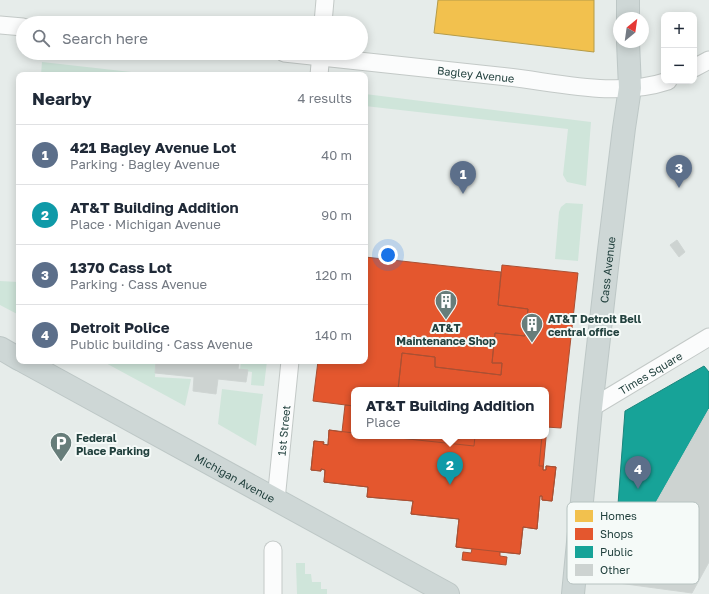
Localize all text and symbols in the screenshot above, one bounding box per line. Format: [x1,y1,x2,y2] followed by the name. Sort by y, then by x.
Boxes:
[613,12,649,48] north arrow
[661,12,697,84] map controls
[661,12,697,48] button: +
[16,16,368,60] search box
[30,27,52,49] icon: search
[62,29,148,47] text: Search here
[661,48,697,84] button: −
[436,63,515,84] street label: Bagley Avenue
[32,88,92,109] text: Nearby
[298,90,352,106] text: 4 results
[70,138,236,156] text: 421 Bagley Avenue Lot
[42,147,48,163] text: 1
[321,147,352,163] text: 40 m
[666,155,692,188] pin: 3
[70,156,220,172] text: Parking · Bagley Avenue
[450,161,476,194] pin: 1
[70,198,239,216] text: AT&T Building Addition
[41,207,49,223] text: 2
[321,207,352,223] text: 90 m
[70,216,221,232] text: Place · Michigan Avenue
[596,236,617,304] street label: Cass Avenue
[378,245,398,265] your location
[70,258,172,276] text: 1370 Cass Lot
[41,267,49,283] text: 3
[315,267,352,283] text: 120 m
[70,276,207,292] text: Parking · Cass Avenue
[433,288,459,321] building icon: AT&T Maintenance Shop
[519,311,545,344] building icon: AT&T Detroit Bell central office
[548,312,641,338] place label: AT&T Detroit Bell central office
[70,318,170,336] text: Detroit Police
[396,321,496,347] place label: AT&T Maintenance Shop
[41,327,49,343] text: 4
[315,327,352,343] text: 140 m
[70,336,253,352] text: Public building · Cass Avenue
[616,348,684,396] street label: Times Square
[351,387,549,439] popup
[366,396,534,414] text: AT&T Building Addition
[274,404,292,456] street label: 1st Street
[366,414,400,430] text: Place
[48,430,74,463] parking icon: Federal Place Parking
[76,431,150,457] place label: Federal Place Parking
[193,450,278,505] street label: Michigan Avenue
[437,452,463,485] pin: 2
[625,456,651,489] pin: 4
[567,502,699,584] legend
[600,509,637,522] text: Homes
[600,527,633,540] text: Shops
[600,545,633,558] text: Public
[600,563,631,576] text: Other

